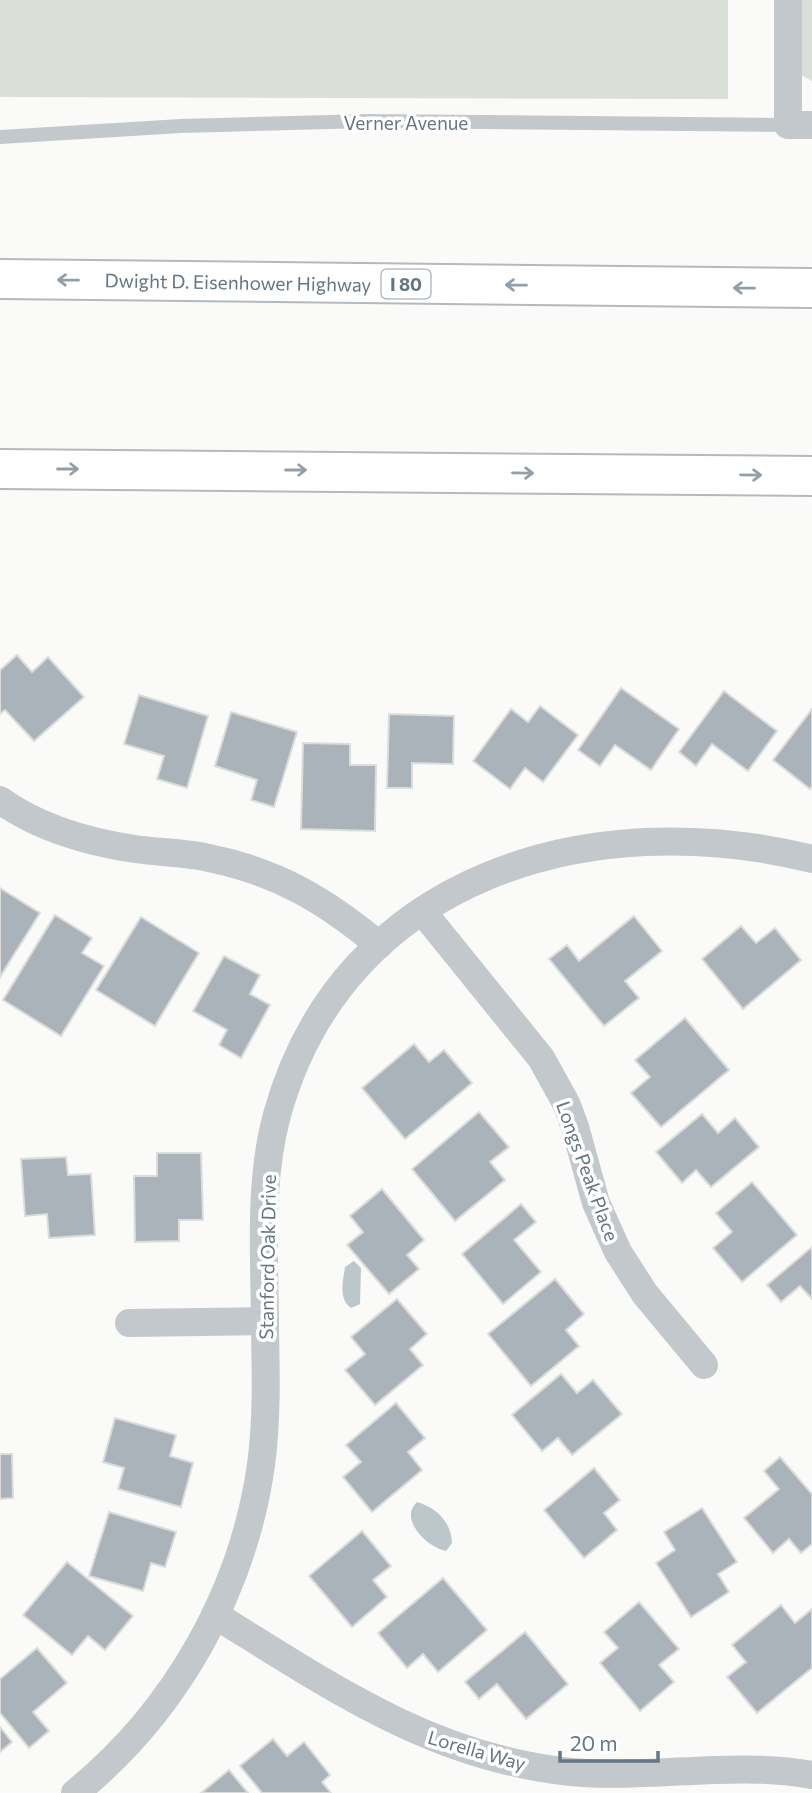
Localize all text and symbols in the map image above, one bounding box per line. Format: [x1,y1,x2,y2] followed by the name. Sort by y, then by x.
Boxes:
[344,111,468,134] street label: Verner Avenue
[104,268,372,296] street label: Dwight D. Eisenhower Highway
[382,270,430,298] road number: I 80
[57,273,80,287] one-way arrow
[505,278,528,292] one-way arrow
[733,281,756,294] one-way arrow
[56,463,79,476] one-way arrow
[284,464,307,477] one-way arrow
[511,466,534,479] one-way arrow
[739,469,762,482] one-way arrow
[552,1098,624,1244] street label: Longs Peak Place
[254,1174,280,1340] street label: Stanford Oak Drive
[560,1720,658,1764] scale bar
[425,1725,529,1775] street label: Lorella Way
[570,1730,618,1755] text: 20 m

